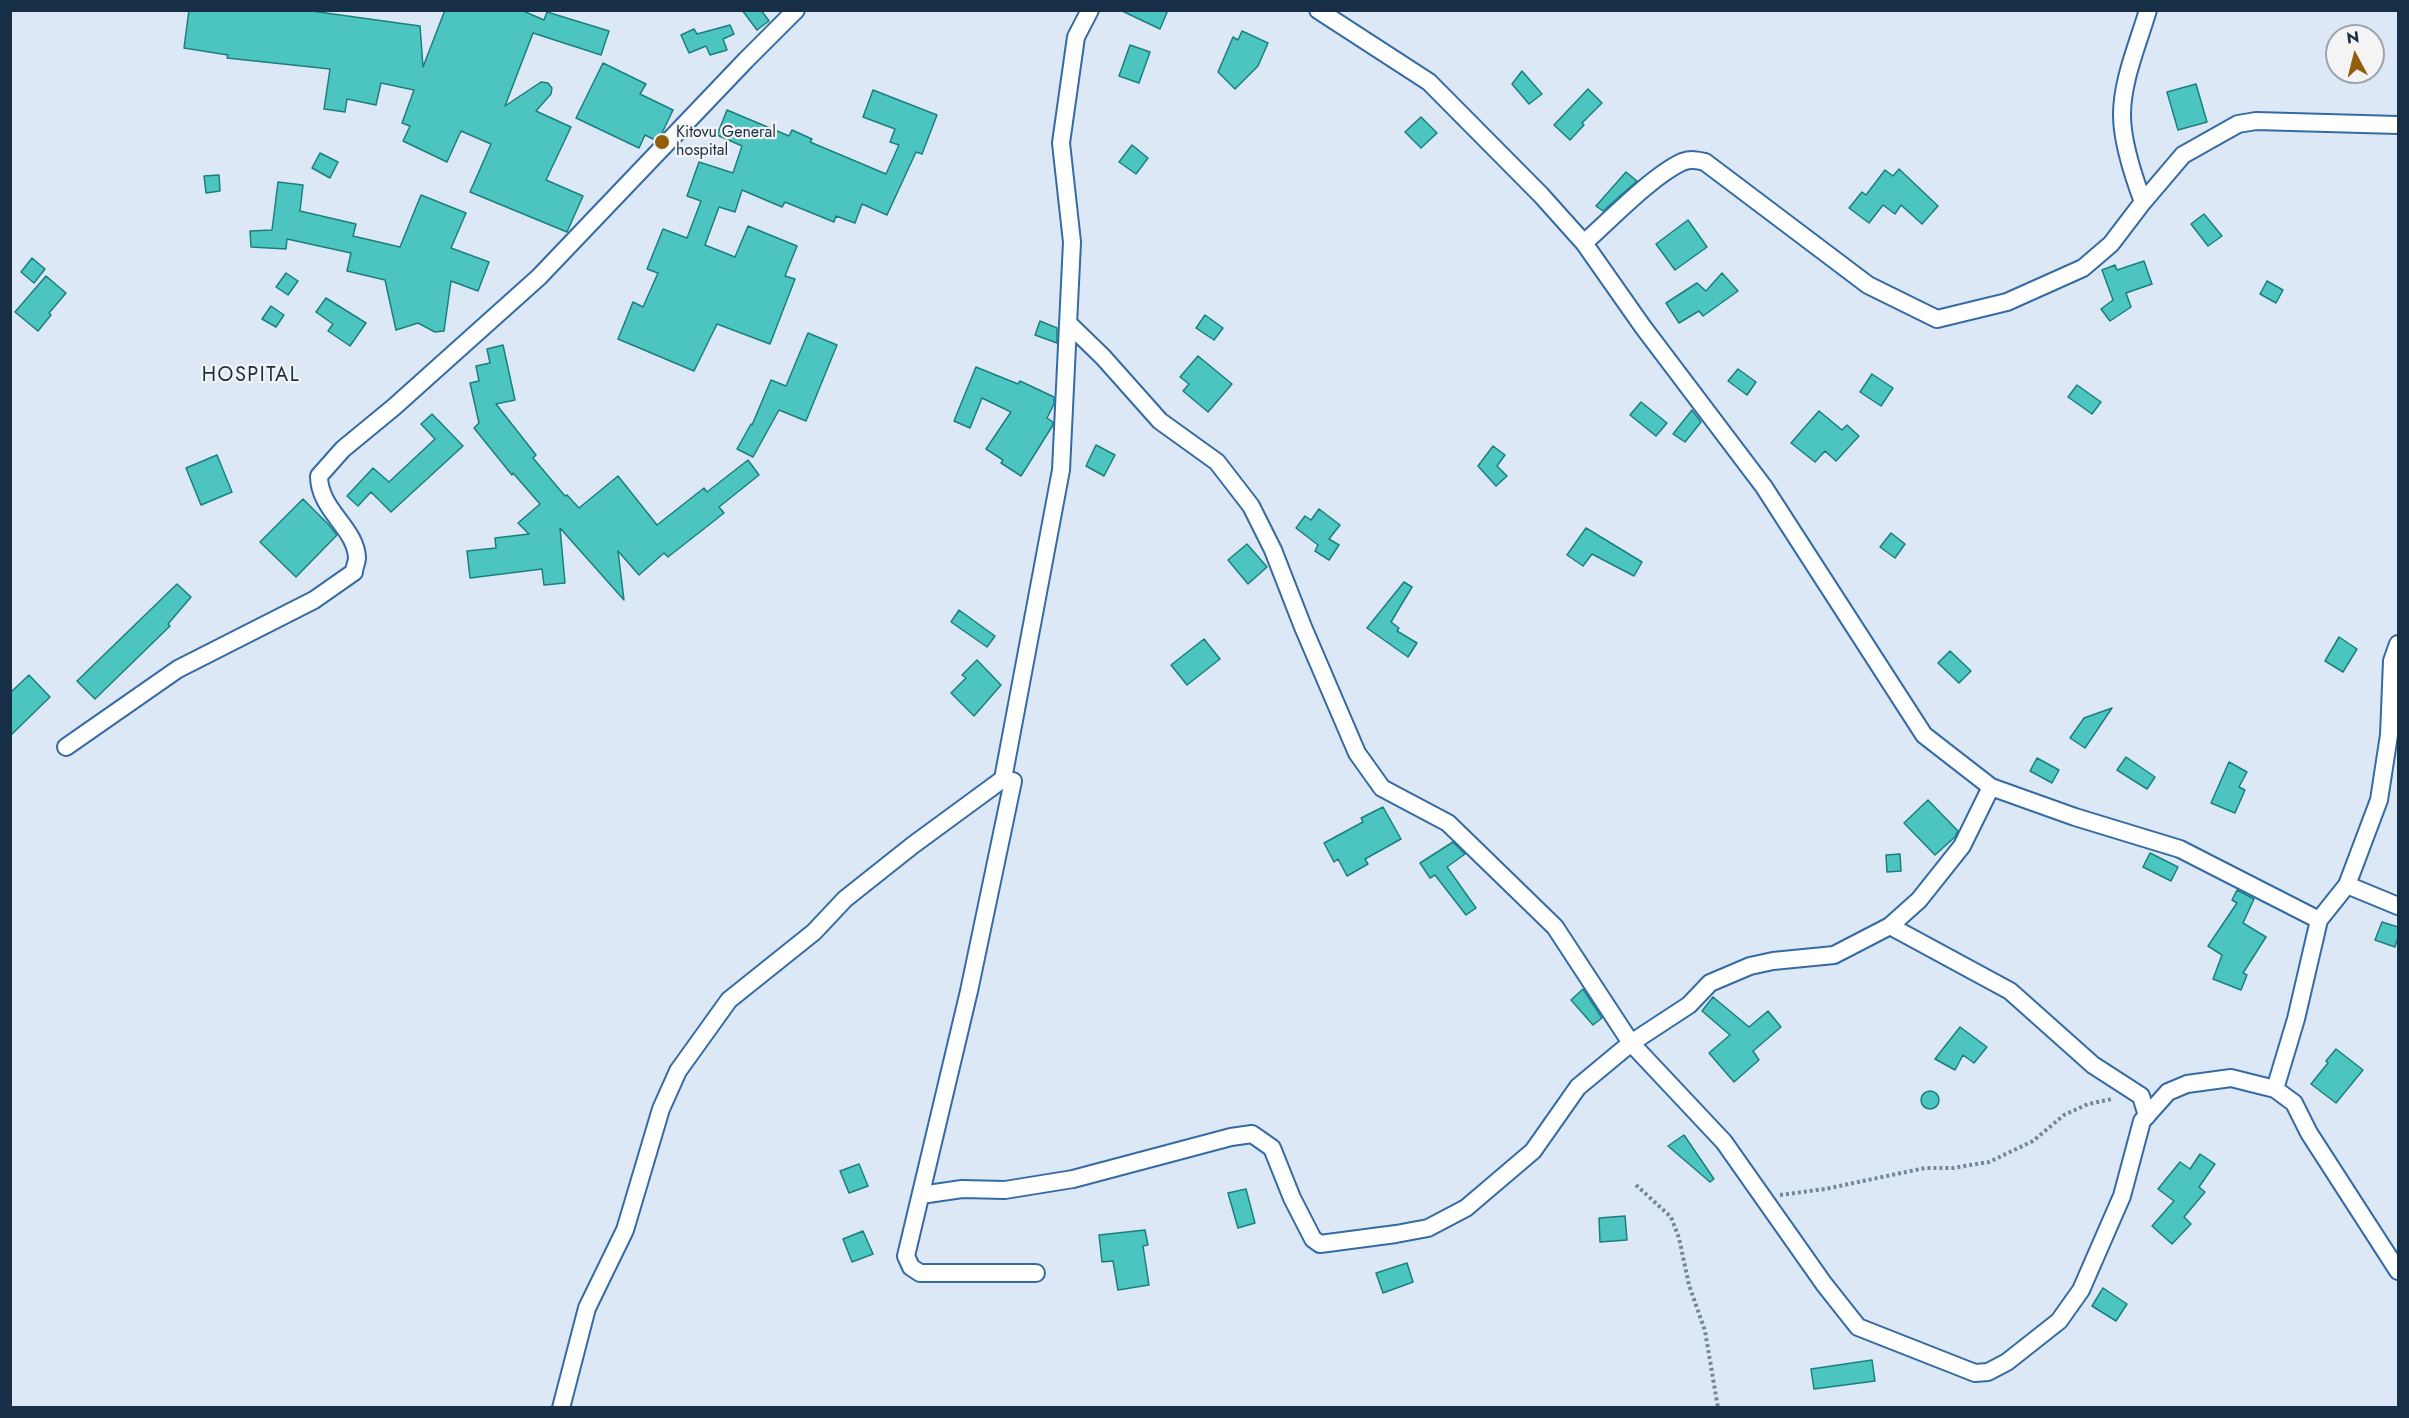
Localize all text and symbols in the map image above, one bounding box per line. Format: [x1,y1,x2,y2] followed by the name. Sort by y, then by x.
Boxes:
[2325,24,2385,84] north arrow
[2345,25,2361,50] text: N
[676,123,776,161] place label: Kitovu General hospital
[653,133,671,151] marker: Kitovu General hospital
[202,364,300,388] district label: HOSPITAL

